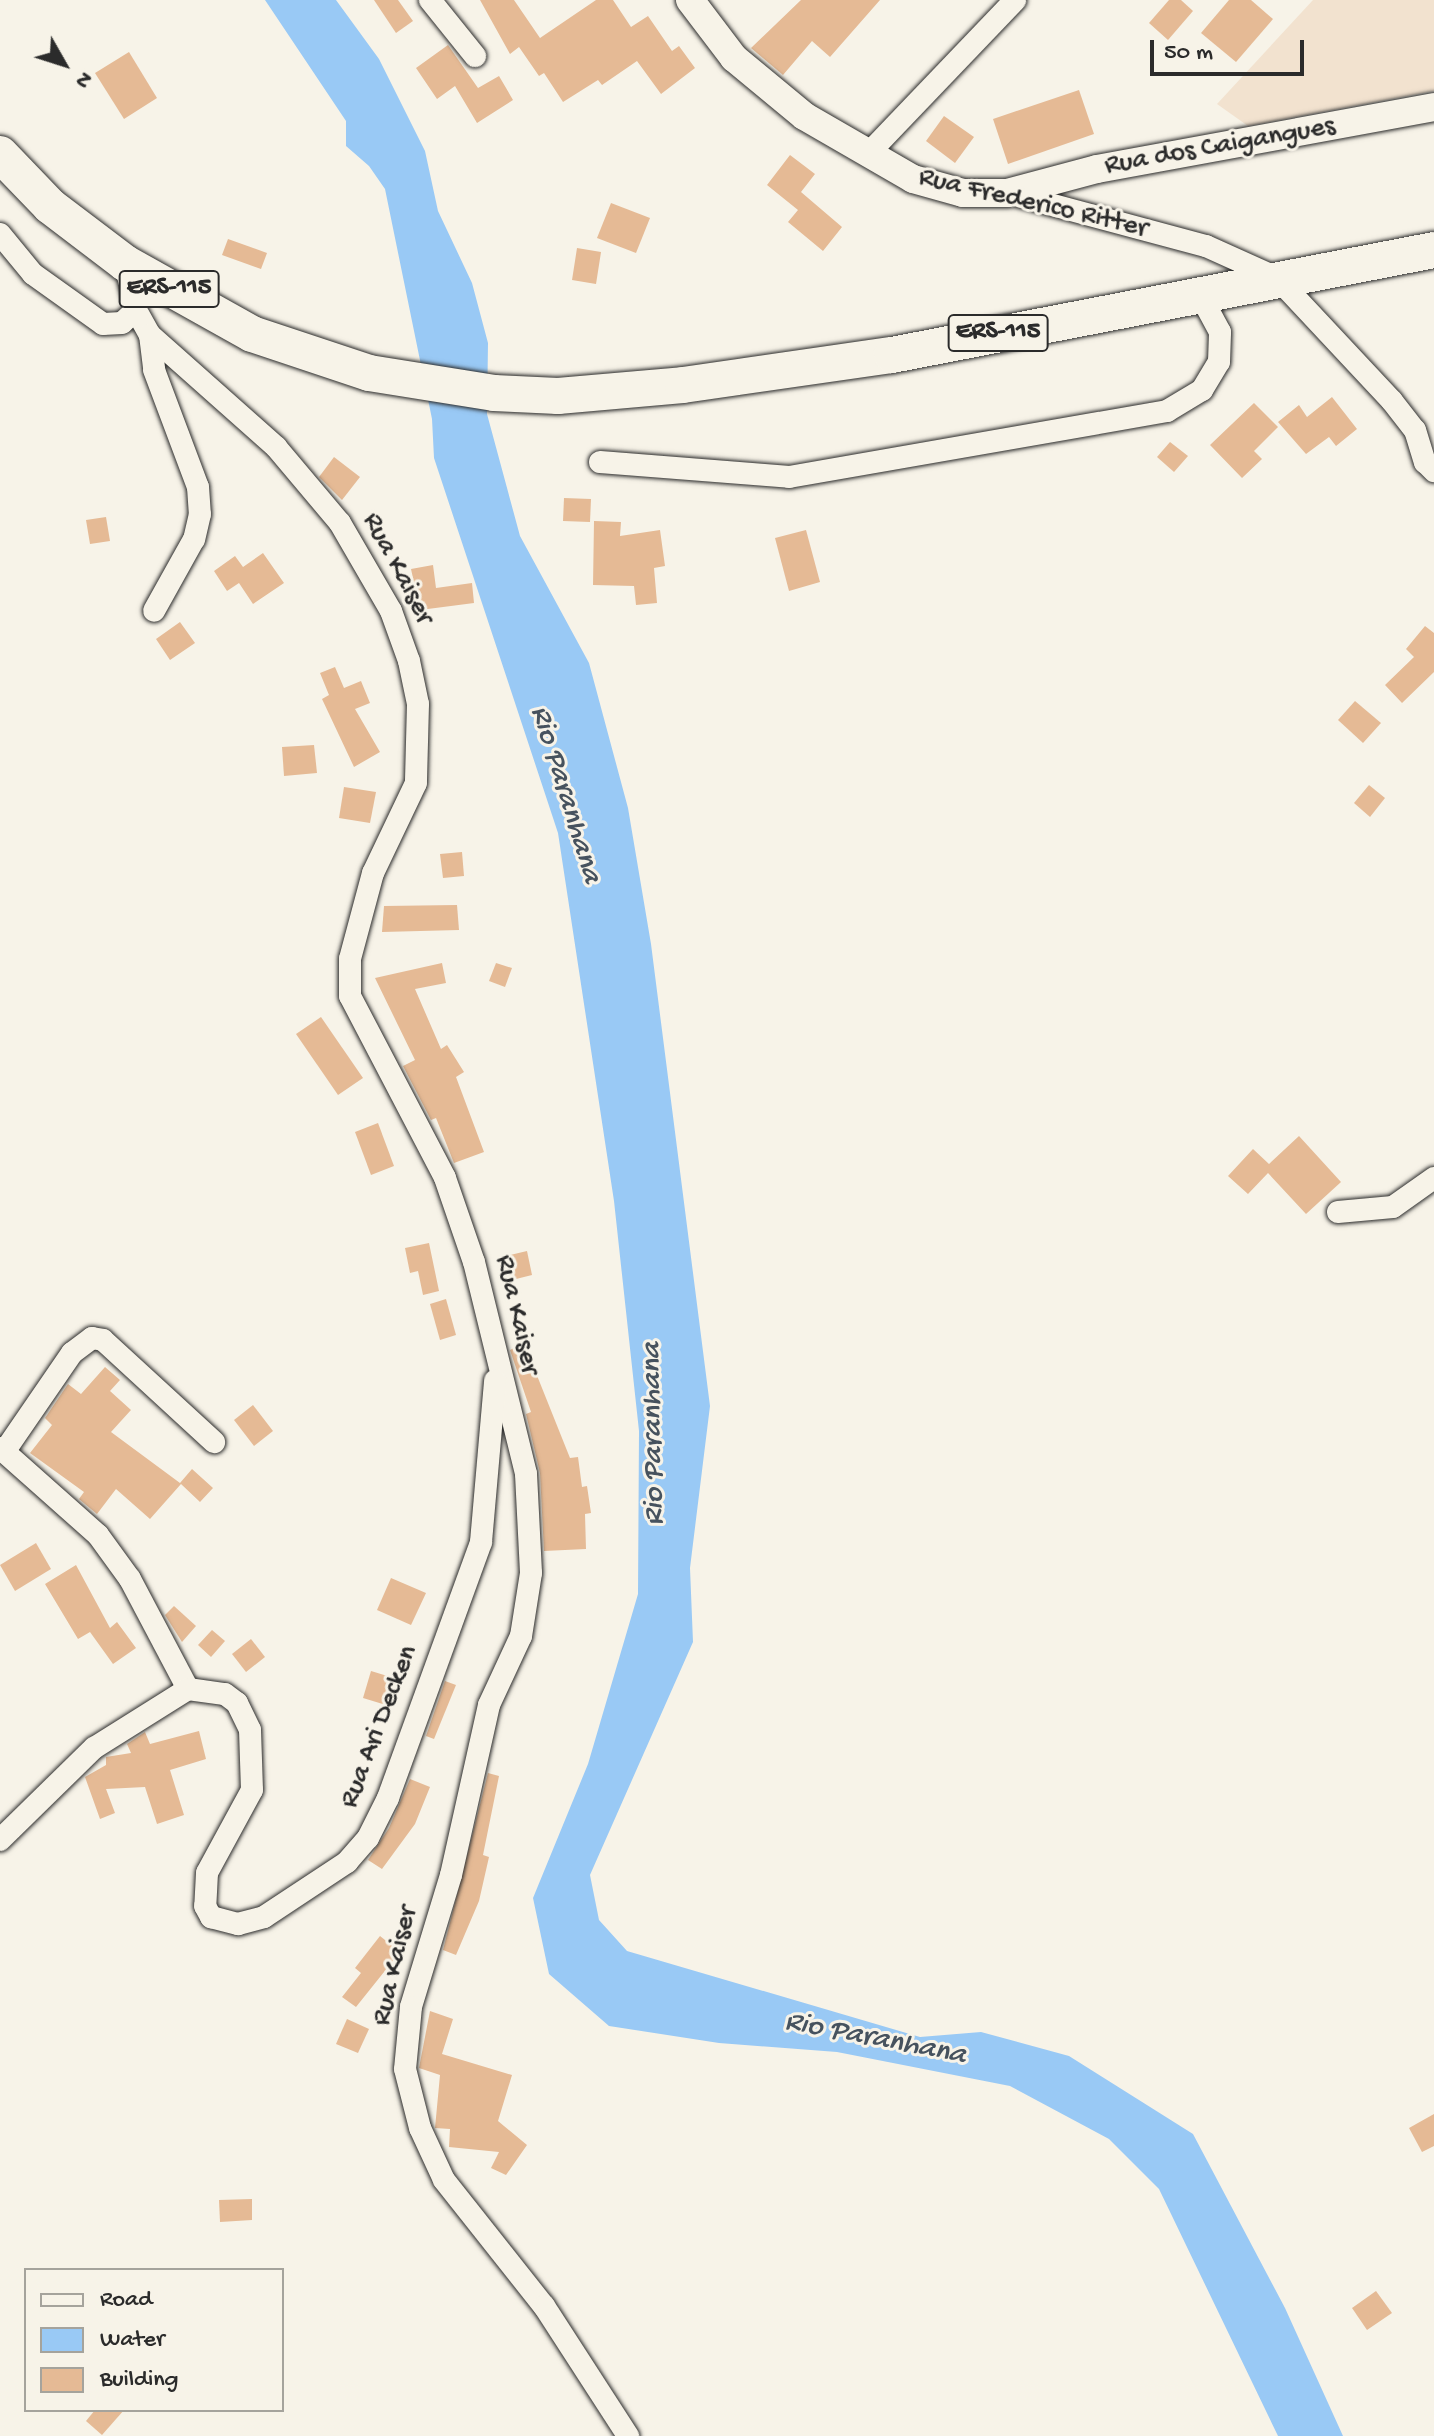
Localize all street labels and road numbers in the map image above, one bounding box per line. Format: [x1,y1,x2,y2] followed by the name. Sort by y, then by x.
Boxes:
[1102,110,1338,184] street label: Rua dos Caigangues
[915,161,1151,247] street label: Rua Frederico Ritter
[117,267,221,311] road number: ERS-115
[946,311,1050,355] road number: ERS-115
[354,507,440,631] street label: Rua Kaiser
[486,1252,546,1378] street label: Rua Kaiser
[334,1641,426,1813] street label: Rua Ari Decken
[366,1903,426,2029] street label: Rua Kaiser

